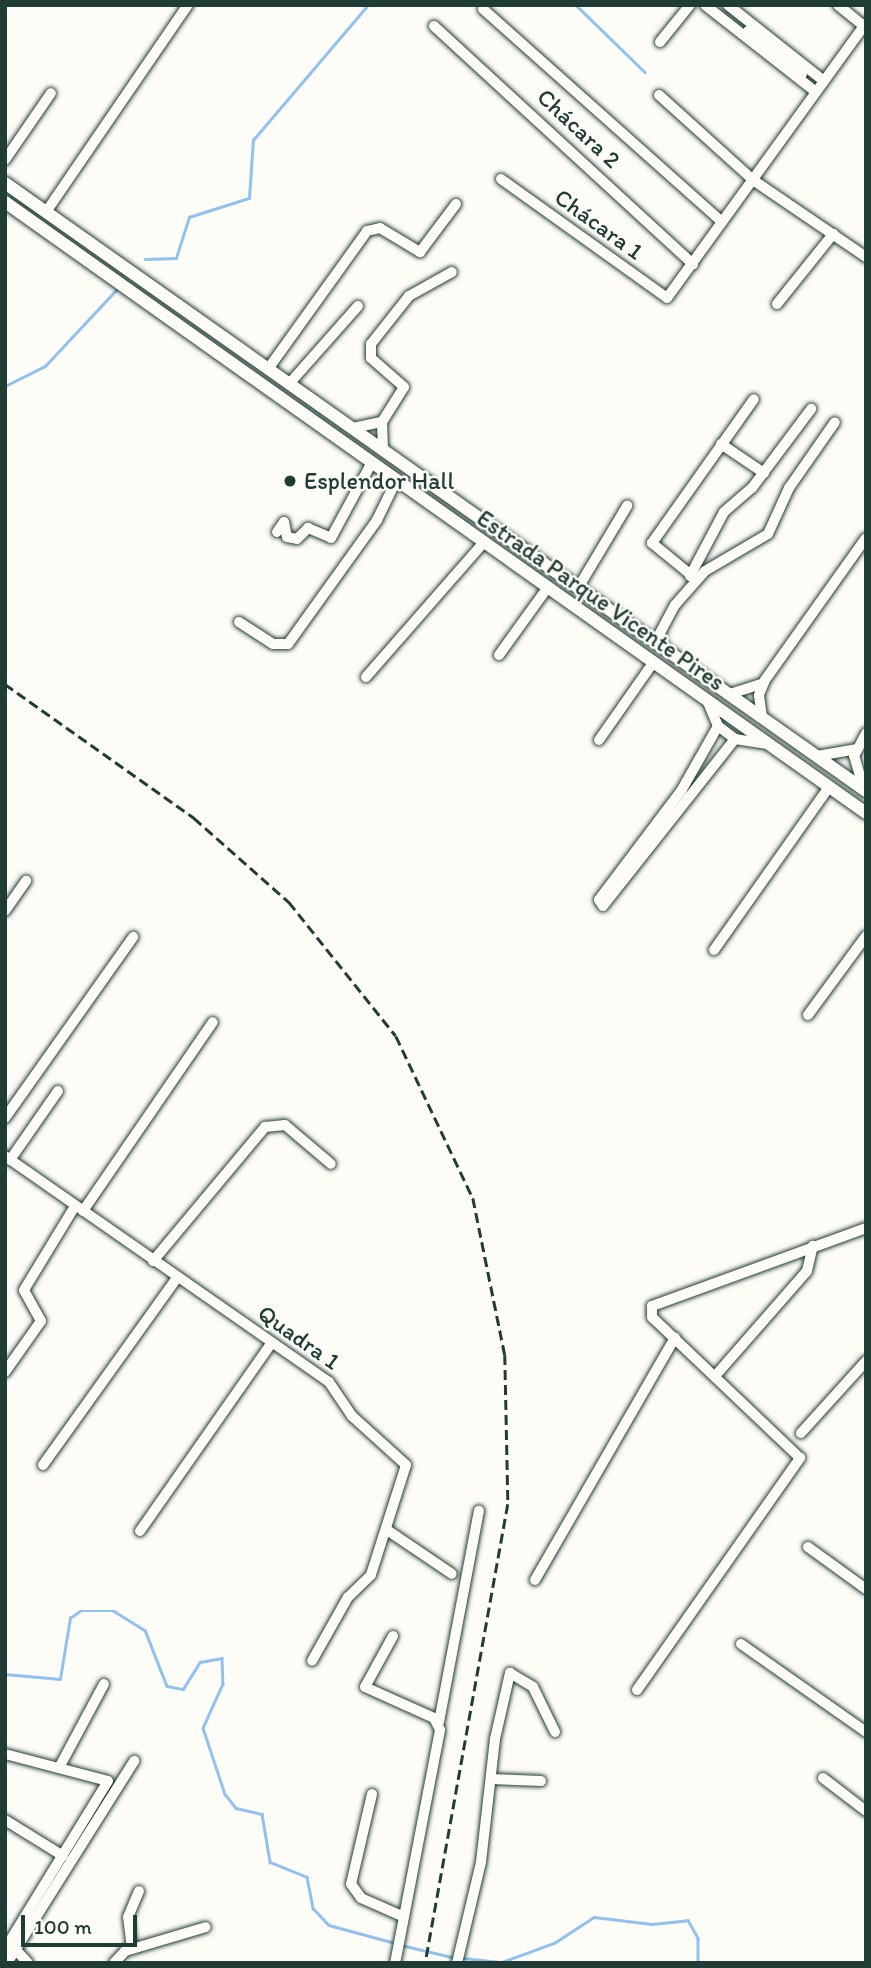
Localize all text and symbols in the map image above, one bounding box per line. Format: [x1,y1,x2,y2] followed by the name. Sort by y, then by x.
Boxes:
[531,82,627,174] street label: Chácara 2
[549,182,649,266] street label: Chácara 1
[304,467,454,495] place label: Esplendor Hall
[282,473,298,489] marker: Esplendor Hall
[472,503,730,697] street label: Estrada Parque Vicente Pires
[252,1298,346,1376] street label: Quadra 1
[24,1902,140,1946] scale bar
[34,1914,92,1939] text: 100 m

